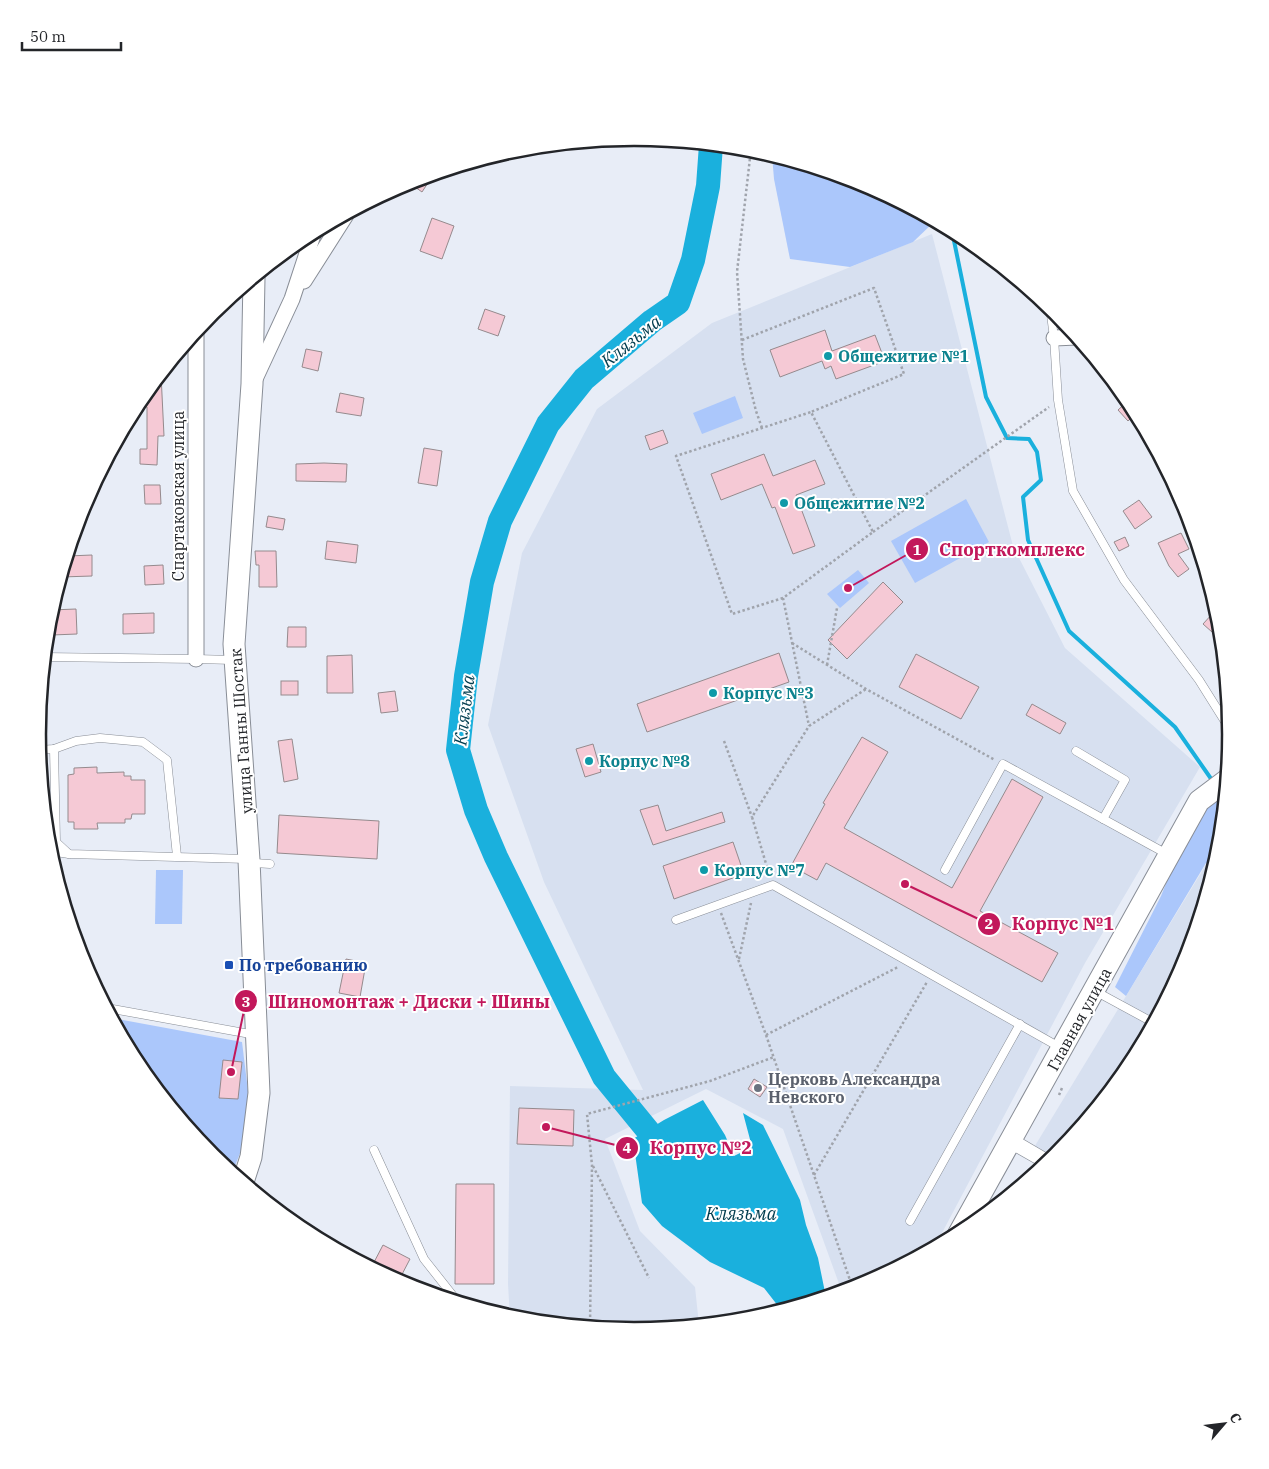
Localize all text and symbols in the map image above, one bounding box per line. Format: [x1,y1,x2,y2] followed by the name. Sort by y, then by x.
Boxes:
[22,20,121,52] scale bar
[30,27,66,46] text: 50 m
[595,310,666,373] water label: Клязьма
[838,346,969,366] place label: Общежитие №1
[822,350,834,362] marker: Общежитие №1
[168,411,188,581] street label: Спартаковская улица
[794,493,925,513] place label: Общежитие №2
[778,497,790,509] marker: Общежитие №2
[904,533,1095,566] callout: Спорткомплекс
[939,538,1085,561] text: Спорткомплекс
[912,540,922,559] text: 1
[225,647,257,814] street label: улица Ганны Шостак
[448,673,480,748] water label: Клязьма
[723,683,814,703] place label: Корпус №3
[707,687,719,699] marker: Корпус №3
[599,751,690,771] place label: Корпус №8
[583,755,595,767] marker: Корпус №8
[714,860,805,880] place label: Корпус №7
[698,864,710,876] marker: Корпус №7
[977,907,1124,940] callout: Корпус №1
[1012,912,1114,935] text: Корпус №1
[984,914,994,933] text: 2
[239,955,367,975] place label: По требованию
[223,959,235,971] marker: По требованию
[1042,964,1116,1074] street label: Главная улица
[233,985,560,1018] callout: Шиномонтаж + Диски + Шины
[268,990,550,1013] text: Шиномонтаж + Диски + Шины
[241,992,251,1011] text: 3
[768,1069,940,1107] place label: Церковь Александра Невского
[752,1082,764,1094] marker: Церковь Александра Невского
[615,1131,762,1164] callout: Корпус №2
[650,1136,752,1159] text: Корпус №2
[622,1138,632,1157] text: 4
[705,1202,777,1225] water label: Клязьма
[1199,1399,1249,1449] north arrow
[1225,1410,1246,1426] text: С

